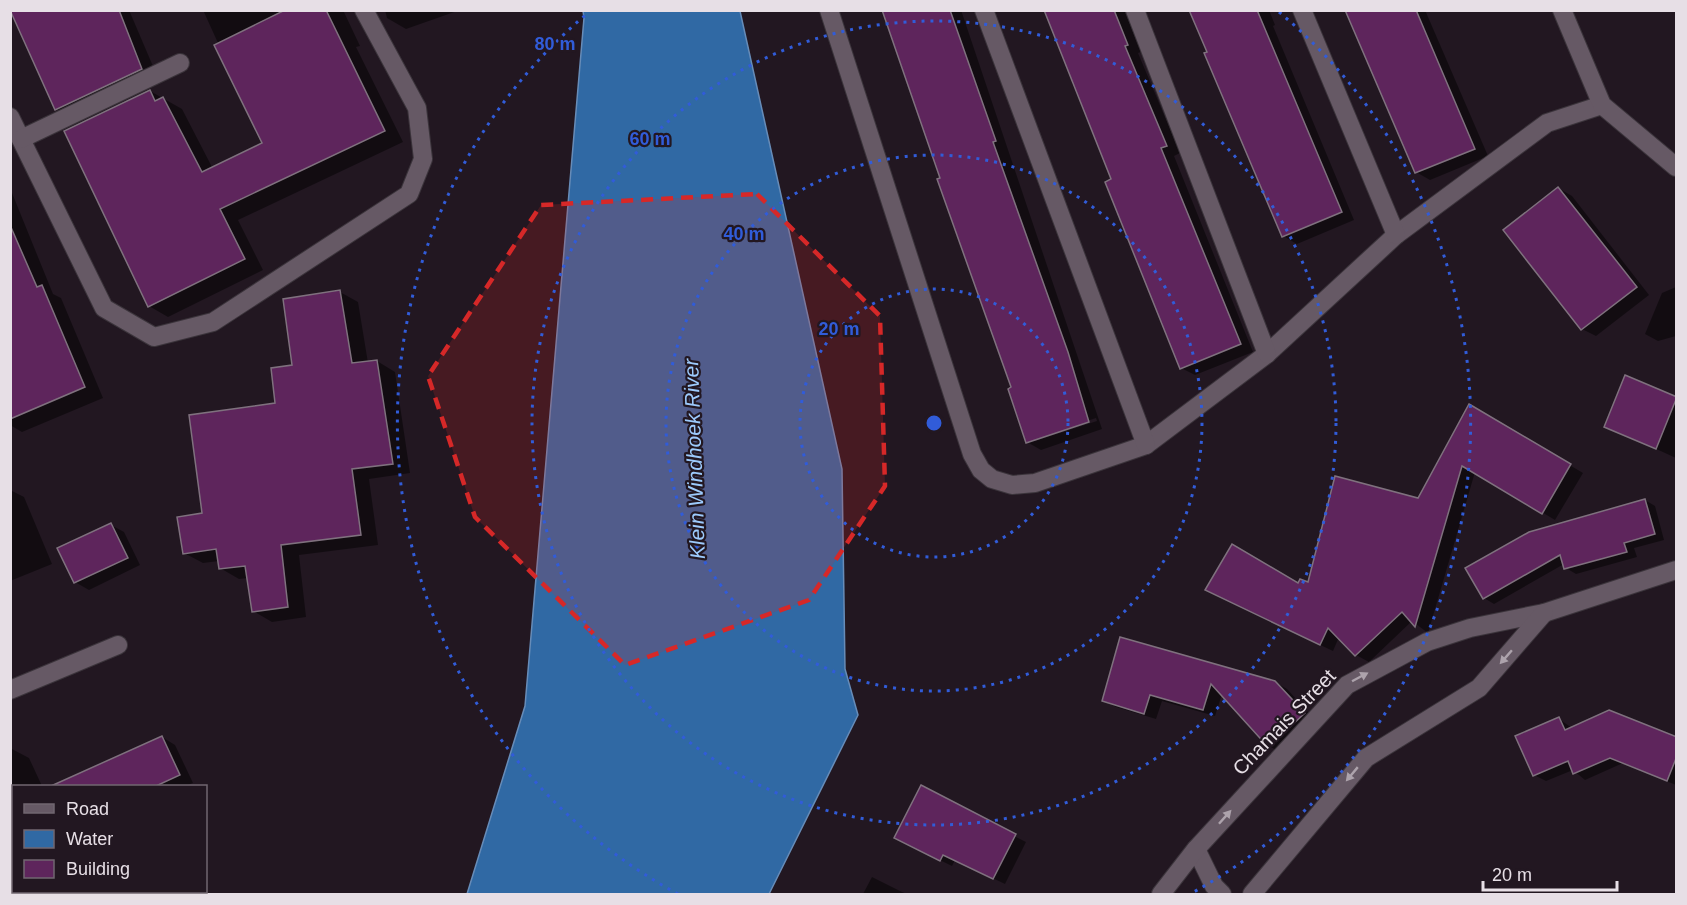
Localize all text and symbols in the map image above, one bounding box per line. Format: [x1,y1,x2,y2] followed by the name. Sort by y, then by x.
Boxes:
[534,34,576,54] text: 80 m
[629,129,671,149] text: 60 m
[723,224,765,244] text: 40 m
[818,319,860,339] text: 20 m
[679,357,709,560] water label: Klein Windhoek River
[924,413,944,433] centre of rings
[1500,649,1513,664] one-way arrow
[1228,664,1340,779] street label: Chamais Street
[1351,673,1369,683] one-way arrow
[1346,766,1359,782] one-way arrow
[12,785,207,893] legend
[66,799,109,819] text: Road
[1218,810,1231,825] one-way arrow
[66,829,113,849] text: Water
[1483,854,1616,892] scale bar
[66,859,130,879] text: Building
[1492,865,1532,885] text: 20 m

